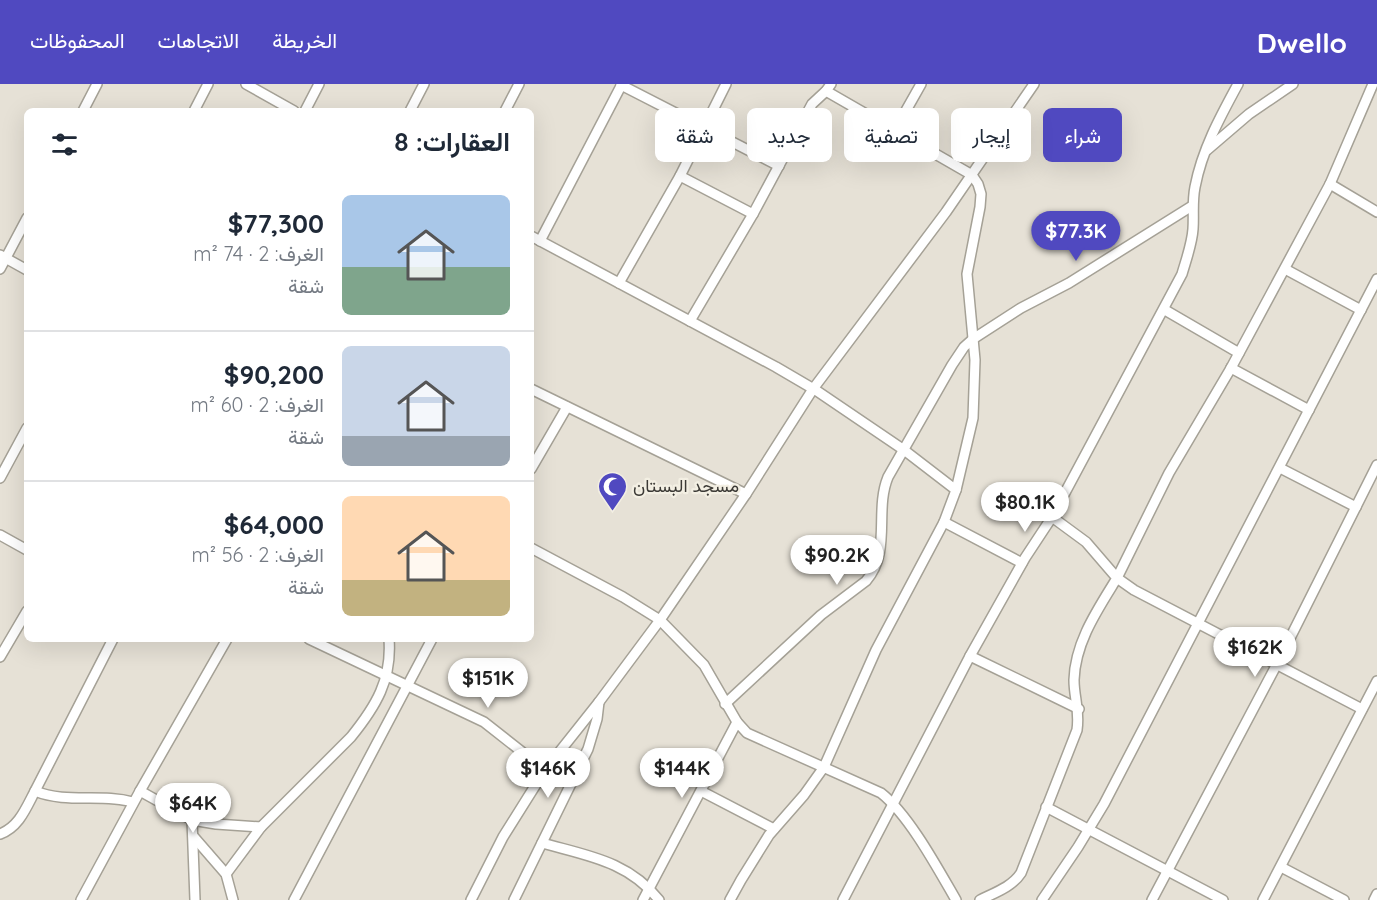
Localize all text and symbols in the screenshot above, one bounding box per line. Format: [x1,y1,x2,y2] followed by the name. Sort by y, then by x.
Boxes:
[1257,25,1347,60] text: Dwello
[30,27,125,53] text: المحفوظات
[158,27,239,53] text: الاتجاهات
[272,27,337,53] text: الخريطة
[655,108,735,162] chip: شقة
[747,108,832,162] chip: جديد
[844,108,939,162] chip: تصفية
[951,108,1031,162] chip: إيجار
[1043,108,1122,162] chip: شراء
[394,125,510,158] text: العقارات: 8
[48,128,81,161] icon: filters
[228,207,324,240] text: $77,300
[1027,211,1125,262] pin: $77.3K
[1045,218,1107,243] text: $77.3K
[390,219,462,291] icon: home
[193,241,324,266] text: الغرف: 2 · 74 m²
[288,273,324,298] text: شقة
[224,358,324,391] text: $90,200
[390,370,462,442] icon: home
[191,392,324,417] text: الغرف: 2 · 60 m²
[288,424,324,449] text: شقة
[596,470,628,512] mosque icon: مسجد البستان
[633,474,739,497] place label: مسجد البستان
[976,482,1074,533] pin: $80.1K
[995,489,1055,514] text: $80.1K
[224,508,324,541] text: $64,000
[390,520,462,592] icon: home
[788,535,886,586] pin: $90.2K
[192,542,324,567] text: الغرف: 2 · 56 m²
[804,542,870,567] text: $90.2K
[288,574,324,599] text: شقة
[1213,627,1297,678] pin: $162K
[1227,634,1283,659] text: $162K
[446,658,530,709] pin: $151K
[462,665,514,690] text: $151K
[506,748,590,799] pin: $146K
[640,748,724,799] pin: $144K
[520,755,576,780] text: $146K
[654,755,710,780] text: $144K
[157,783,229,834] pin: $64K
[169,790,217,815] text: $64K

